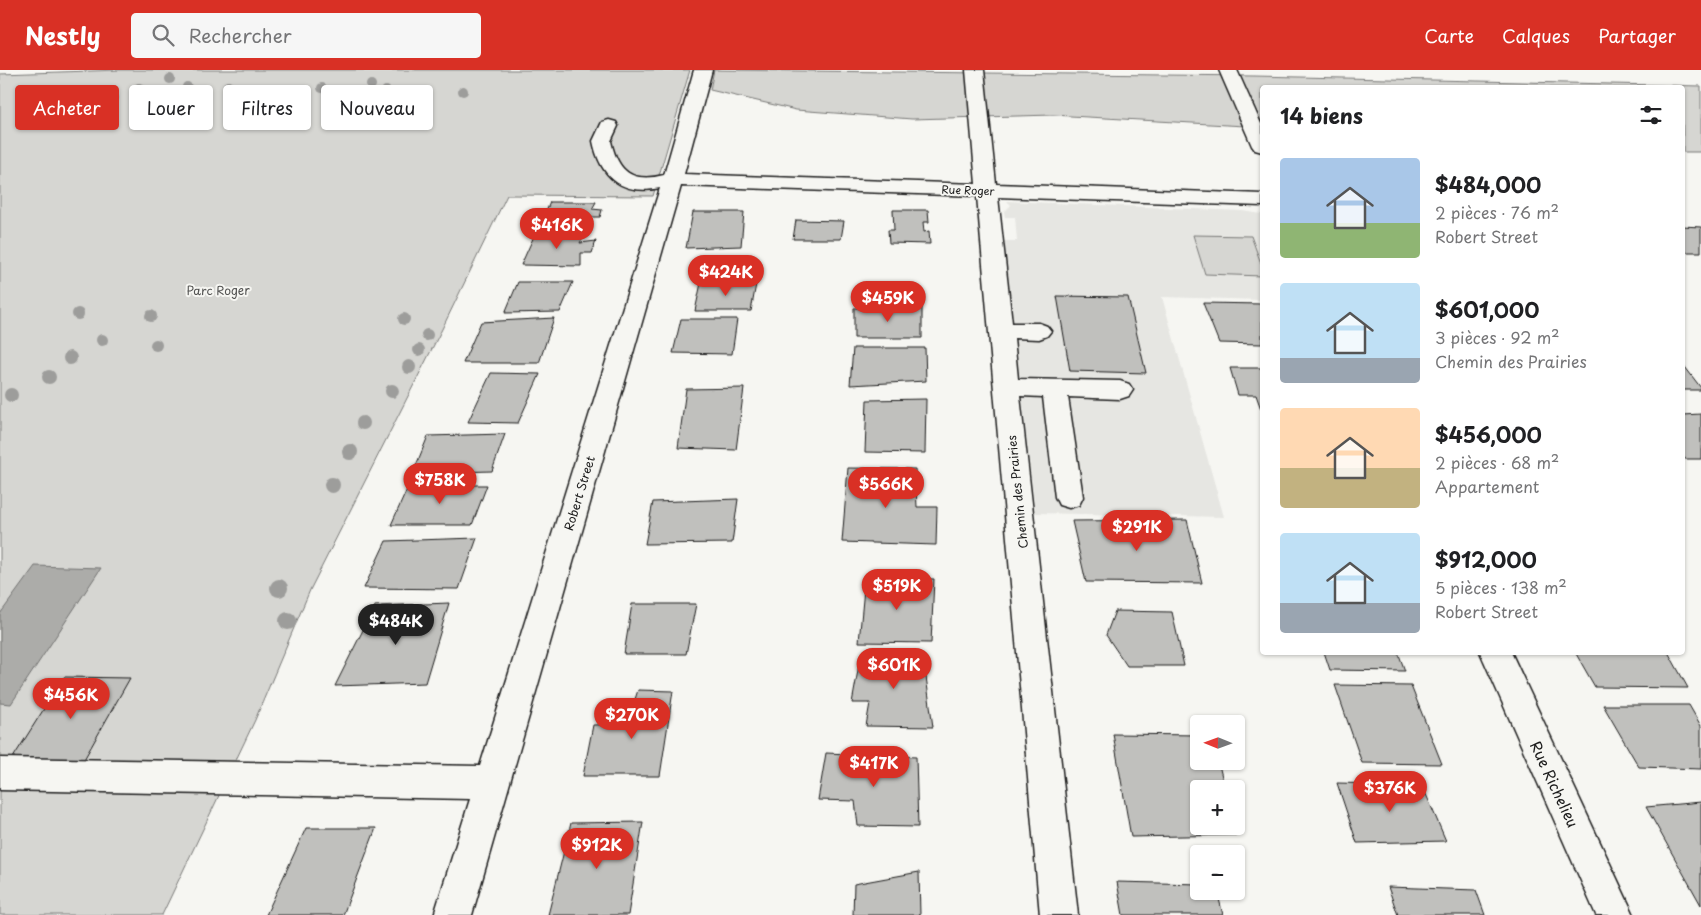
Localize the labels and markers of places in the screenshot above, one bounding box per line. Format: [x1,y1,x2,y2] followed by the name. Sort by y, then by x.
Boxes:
[522,208,592,250] pin: $416K
[691,254,761,297] pin: $424K
[853,280,923,323] pin: $459K
[405,462,475,505] pin: $758K
[851,466,921,509] pin: $566K
[1102,510,1172,552] pin: $291K
[862,568,932,611] pin: $519K
[361,604,431,646] pin: $484K
[859,648,929,690] pin: $601K
[36,678,106,720] pin: $456K
[597,698,667,740] pin: $270K
[839,746,909,788] pin: $417K
[1355,770,1425,813] pin: $376K
[562,828,632,870] pin: $912K

